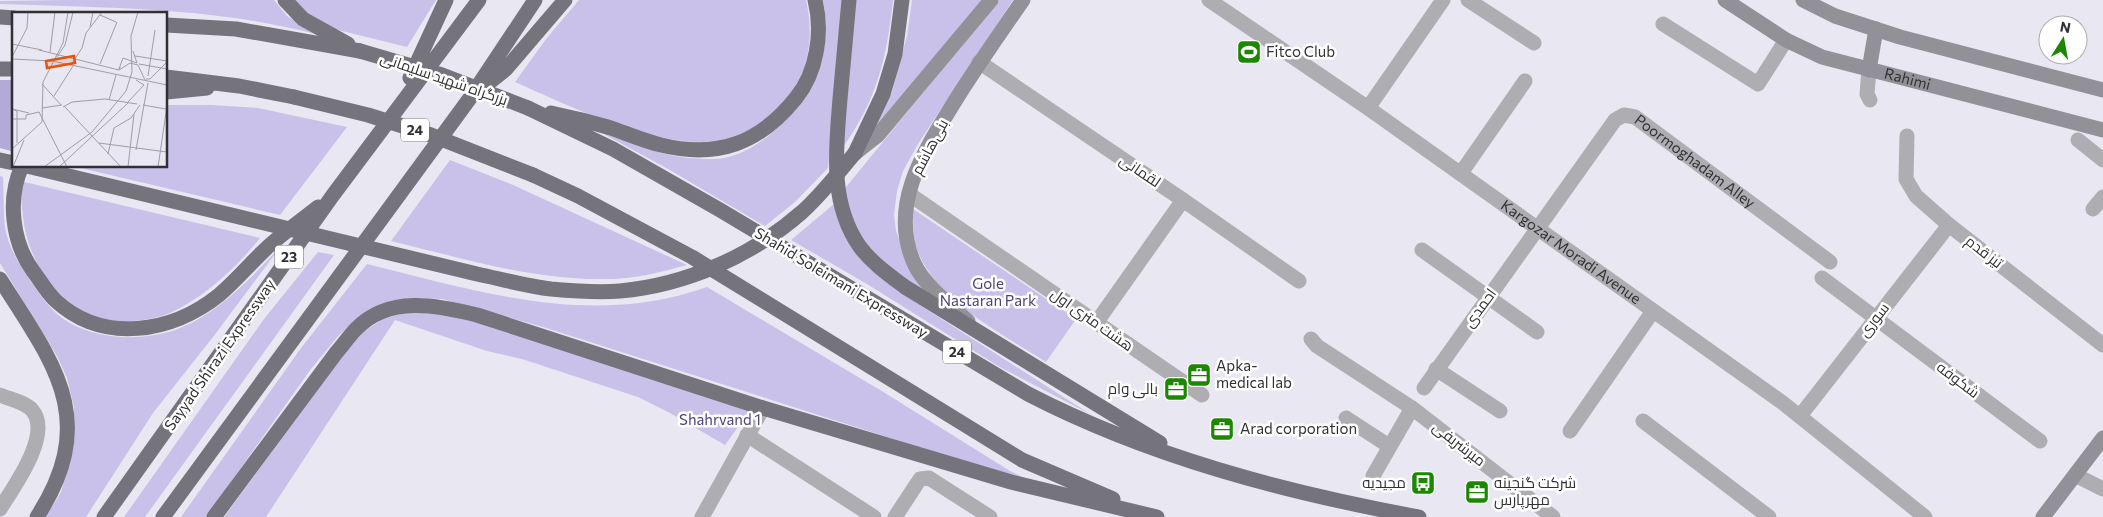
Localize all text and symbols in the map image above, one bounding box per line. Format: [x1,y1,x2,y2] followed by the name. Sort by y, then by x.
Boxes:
[12,12,168,168] inset map
[2038,15,2088,65] north arrow
[2059,17,2072,36] text: N
[1236,39,1262,65] sports icon: Fitco Club
[1266,42,1335,60] place label: Fitco Club
[378,48,510,110] street label: بزرگراه شهید سلیمانی
[1883,64,1933,93] street label: Rahimi
[1631,110,1759,211] street label: Poormoghadam Alley
[907,116,953,178] street label: بنی‌هاشم
[401,118,429,142] road number: 24
[1116,150,1164,192] street label: لقمانی
[1498,195,1645,307] street label: Kargozar Moradi Avenue
[752,223,932,341] street label: Shahid Soleimani Expressway
[1961,231,2007,273] street label: تیز قدم
[275,246,303,268] road number: 23
[940,274,1036,309] park label: Gole Nastaran Park
[160,275,278,434] street label: Sayyad Shirazi Expressway
[1047,284,1137,356] street label: هشت متری اول
[1459,284,1501,332] street label: احمدی
[1854,299,1894,341] street label: سوری
[943,341,971,364] road number: 24
[1216,356,1292,391] place label: Apka- medical lab
[1933,357,1983,402] street label: شکوفه
[1186,362,1212,388] office icon: Apka- medical lab
[1163,376,1189,402] office icon: بالی وام
[1108,379,1158,399] place label: بالی وام
[679,410,761,428] park label: Shahrvand 1
[1209,416,1235,442] office icon: Arad corporation
[1428,417,1490,471] street label: میرشریفی
[1240,419,1357,437] place label: Arad corporation
[1410,470,1436,496] bus stop icon: مجیدیه
[1362,473,1406,491] place label: مجیدیه
[1494,473,1576,510] place label: شرکت گنجینه مهرپارس
[1464,479,1490,505] office icon: شرکت گنجینه مهرپارس

